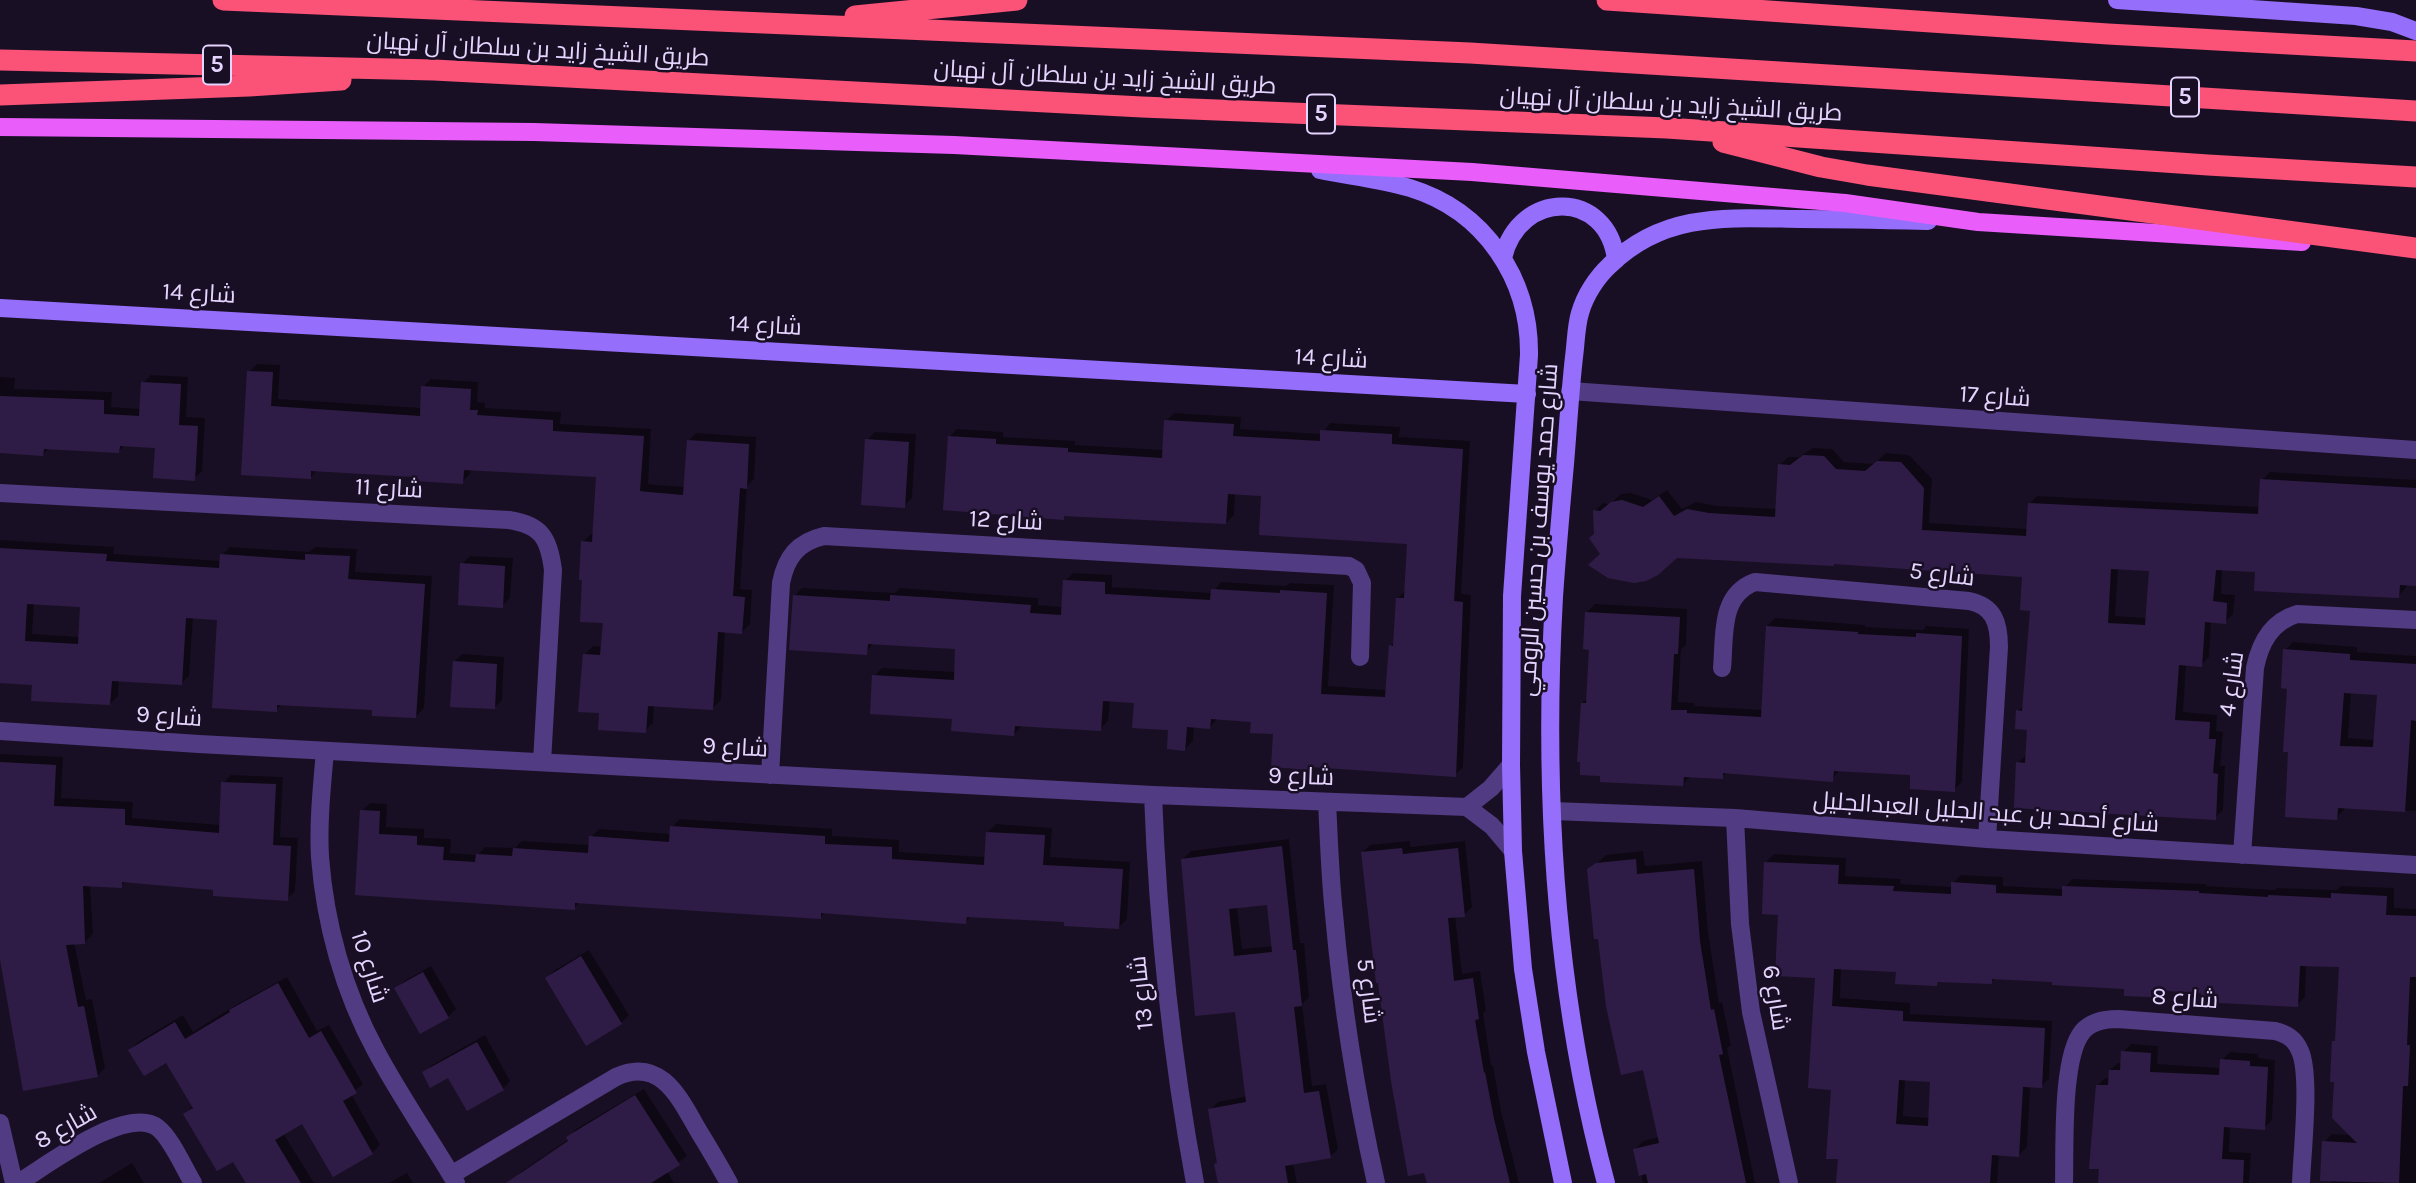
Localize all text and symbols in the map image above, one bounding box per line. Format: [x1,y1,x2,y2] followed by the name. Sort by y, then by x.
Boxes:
[366,27,710,73] street label: طريق الشيخ زايد بن سلطان آل نهيان
[203,46,231,85] road number: 5
[933,55,1277,101] street label: طريق الشيخ زايد بن سلطان آل نهيان
[2171,78,2199,116] road number: 5
[1499,82,1843,128] street label: طريق الشيخ زايد بن سلطان آل نهيان
[1307,94,1335,134] road number: 5
[162,278,236,310] street label: شارع 14
[728,310,802,342] street label: شارع 14
[1294,343,1368,375] street label: شارع 14
[1513,363,1565,697] street label: شارع حمد يوسف بن حسين الرومي
[1958,380,2032,414] street label: شارع 17
[354,473,424,505] street label: شارع 11
[968,505,1044,537] street label: شارع 12
[1908,557,1976,593] street label: شارع 5
[2213,650,2251,718] street label: شارع 4
[135,700,203,734] street label: شارع 9
[701,732,769,764] street label: شارع 9
[1267,761,1335,793] street label: شارع 9
[1812,787,2160,839] street label: شارع أحمد بن عبد الجليل العبدالجليل
[344,927,394,1007] street label: شارع 10
[1124,955,1160,1031] street label: شارع 13
[1350,957,1386,1025] street label: شارع 5
[1756,963,1794,1033] street label: شارع 6
[2151,982,2219,1016] street label: شارع 8
[30,1098,102,1156] street label: شارع 8

